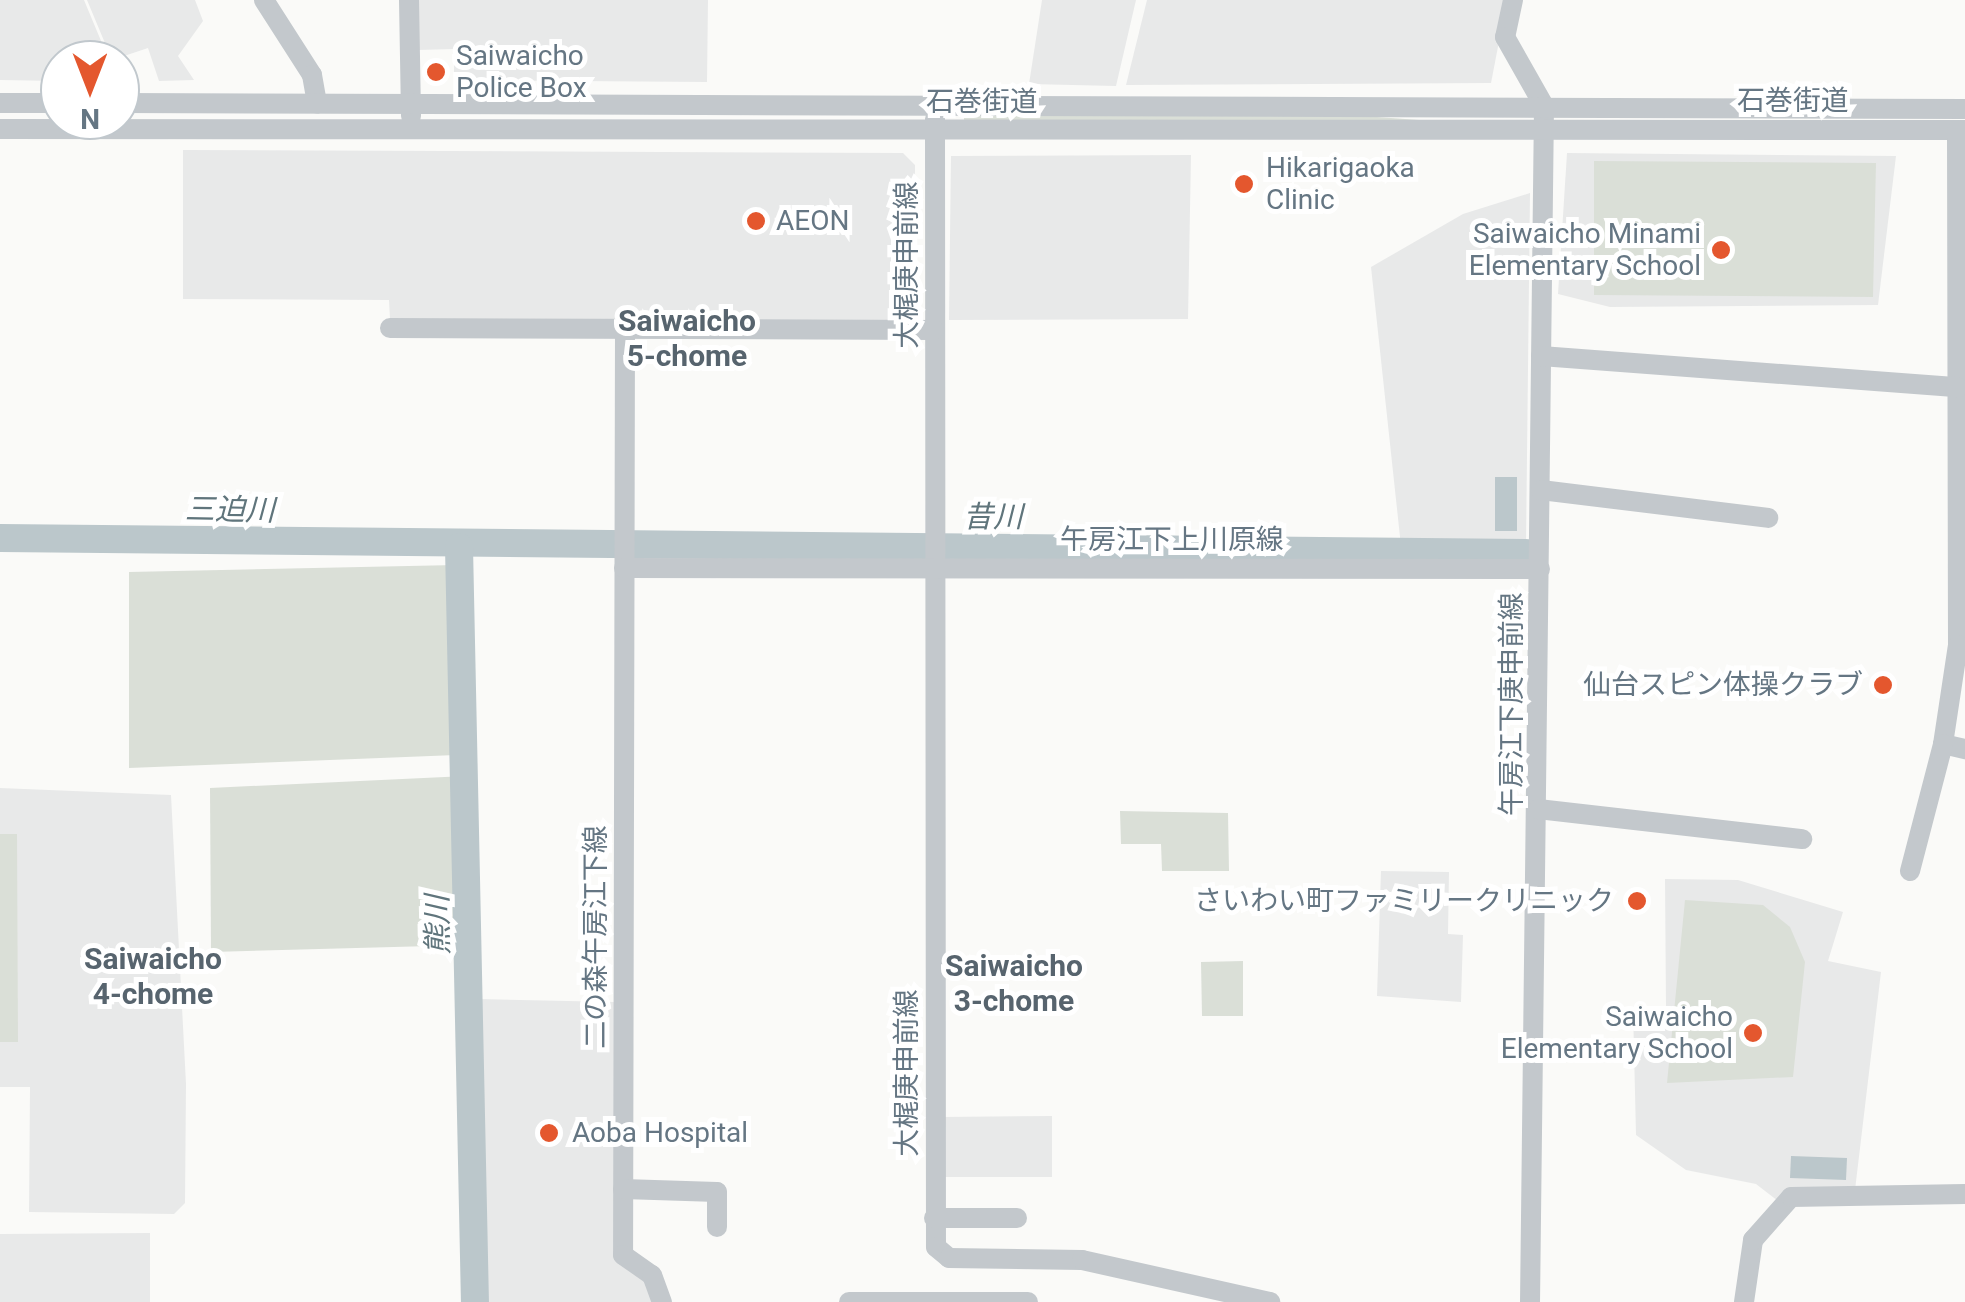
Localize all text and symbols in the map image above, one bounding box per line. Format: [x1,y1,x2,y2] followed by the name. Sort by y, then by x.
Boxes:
[456,39,587,105] place label: Saiwaicho Police Box
[40,40,140,140] north arrow
[425,61,447,83] marker: Saiwaicho Police Box
[1737,84,1849,118] street label: 石巻街道
[926,85,1038,119] street label: 石巻街道
[80,102,100,135] text: N
[1266,151,1415,217] place label: Hikarigaoka Clinic
[1231,171,1257,197] marker: Hikarigaoka Clinic
[890,181,924,349] street label: 大梶庚申前線
[776,204,849,238] place label: AEON
[745,210,767,232] marker: AEON
[1469,217,1701,283] place label: Saiwaicho Minami Elementary School
[1710,239,1732,261] marker: Saiwaicho Minami Elementary School
[618,303,756,374] district label: Saiwaicho 5-chome
[185,491,275,529] water label: 三迫川
[963,499,1023,535] water label: 昔川
[1060,523,1284,557] street label: 午房江下上川原線
[1495,592,1529,816] street label: 午房江下庚申前線
[1583,668,1863,702] place label: 仙台スピン体操クラブ
[1872,674,1894,696] marker: 仙台スピン体操クラブ
[579,825,613,1049] street label: 二の森午房江下線
[1194,884,1614,918] place label: さいわい町ファミリークリニック
[1624,888,1650,914] marker: さいわい町ファミリークリニック
[419,895,457,955] water label: 熊川
[84,941,222,1012] district label: Saiwaicho 4-chome
[945,948,1083,1018] district label: Saiwaicho 3-chome
[890,989,924,1157] street label: 大梶庚申前線
[1501,1000,1733,1066] place label: Saiwaicho Elementary School
[1742,1022,1764,1044] marker: Saiwaicho Elementary School
[572,1116,748,1150] place label: Aoba Hospital
[536,1120,562,1146] marker: Aoba Hospital

